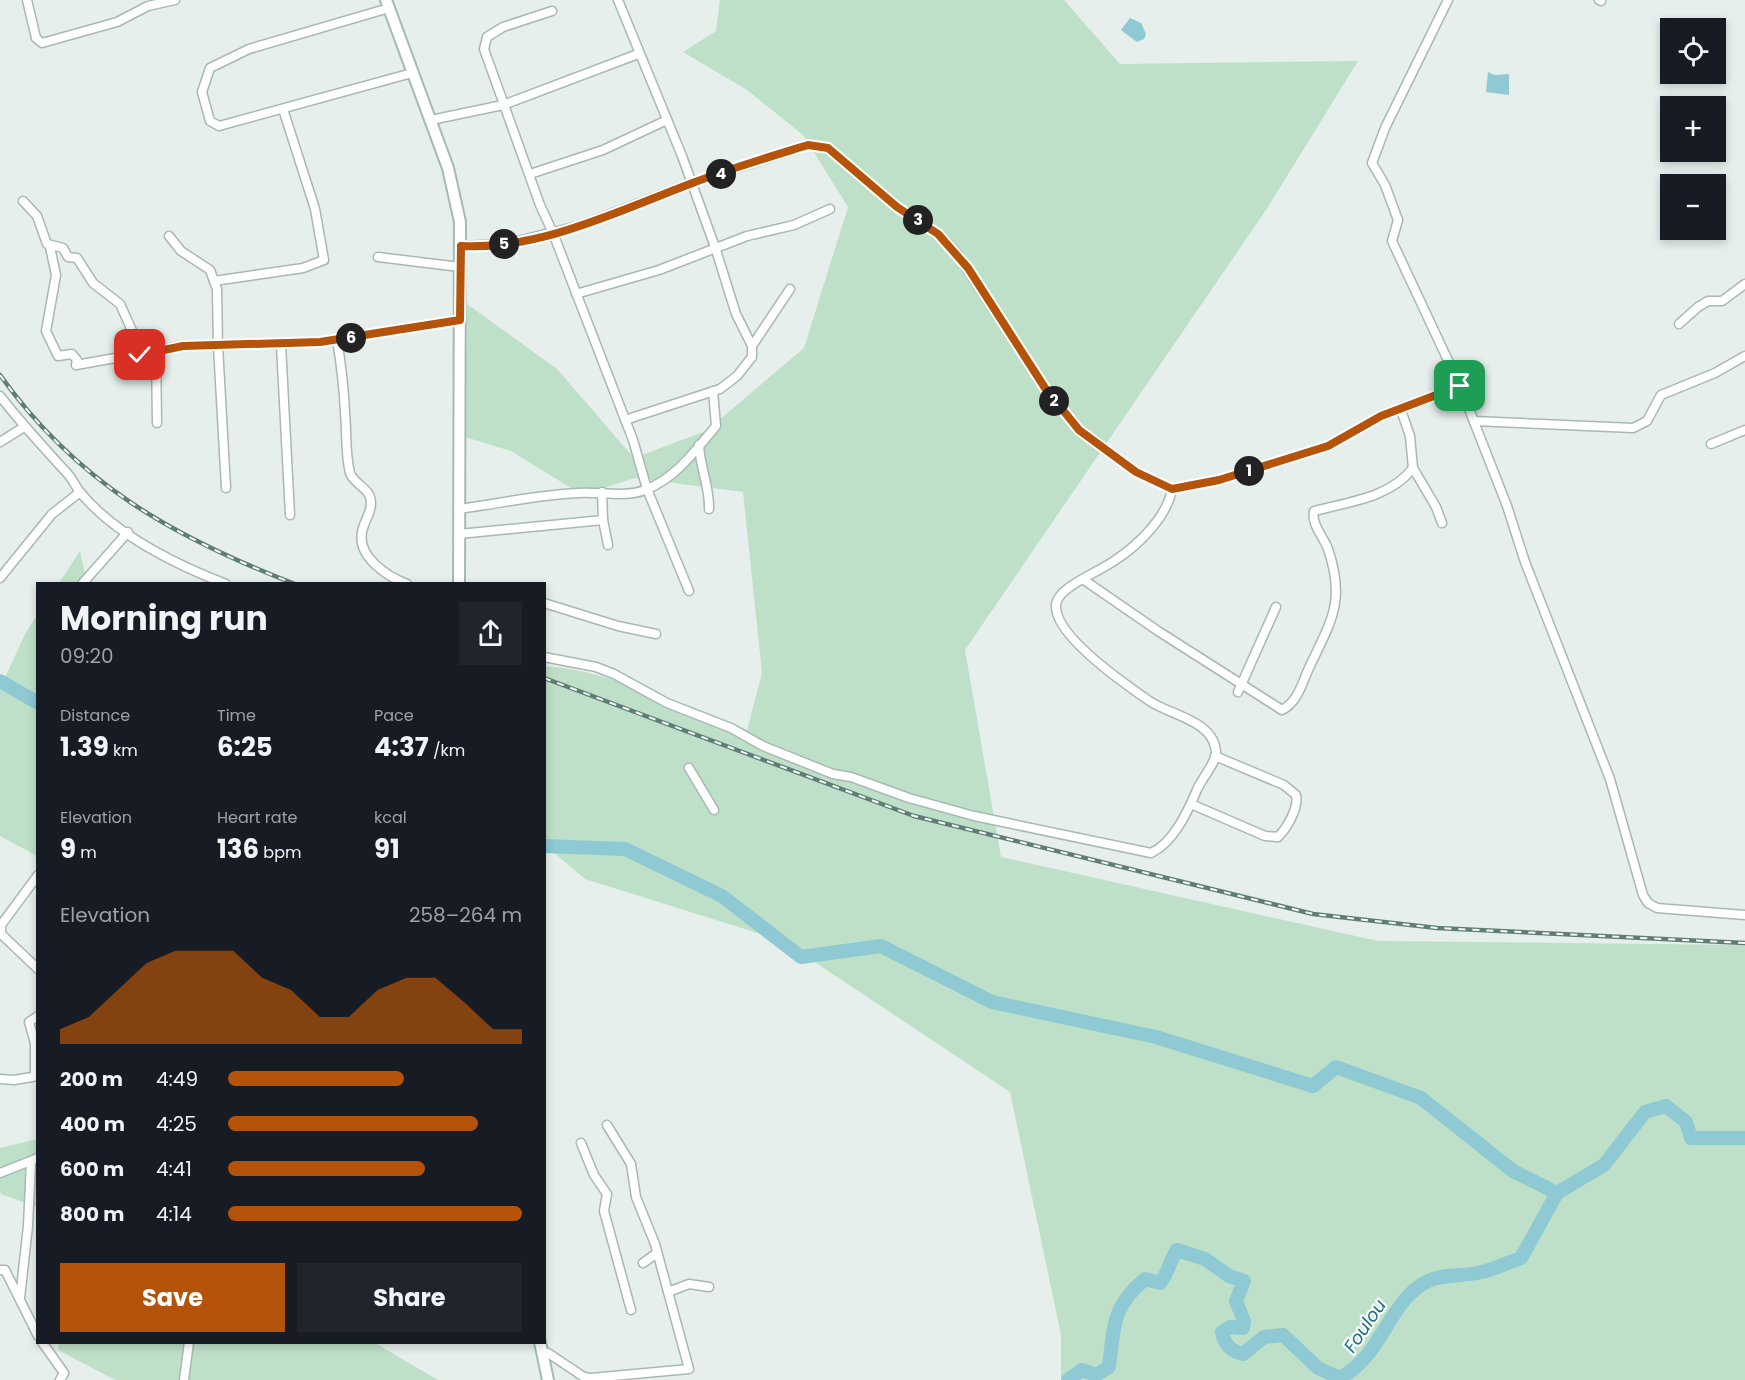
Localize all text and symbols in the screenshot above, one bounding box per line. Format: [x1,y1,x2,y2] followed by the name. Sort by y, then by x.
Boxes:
[1660,18,1726,240] map controls
[1660,18,1726,84] button: locate
[1660,96,1726,162] button: +
[706,159,736,189] pin: 4
[716,162,726,185] text: 4
[1660,174,1726,240] button: −
[903,205,933,235] pin: 3
[913,208,923,231] text: 3
[489,229,519,259] pin: 5
[499,232,509,255] text: 5
[336,323,366,353] pin: 6
[346,326,356,349] text: 6
[114,329,165,380] pin
[123,338,156,371] icon: check
[1434,360,1485,411] pin
[1443,369,1476,402] icon: arrive
[1039,386,1069,416] pin: 2
[1049,389,1059,412] text: 2
[1234,456,1264,486] pin: 1
[1246,459,1252,482] text: 1
[60,595,268,642] text: Morning run
[459,602,522,665] button: share
[60,642,113,670] text: 09:20
[60,704,130,727] text: Distance
[217,704,256,727] text: Time
[374,704,414,727] text: Pace
[60,729,109,765] text: 1.39
[217,729,273,765] text: 6:25
[374,729,429,765] text: 4:37
[109,739,138,762] text: km
[429,739,465,762] text: /km
[60,806,132,829] text: Elevation
[217,806,297,829] text: Heart rate
[374,806,407,829] text: kcal
[60,831,76,867] text: 9
[217,831,259,867] text: 136
[374,831,400,867] text: 91
[76,841,97,864] text: m
[259,841,301,864] text: bpm
[60,901,150,929] text: Elevation
[409,901,522,929] text: 258–264 m
[60,1065,123,1093] text: 200 m
[156,1065,198,1093] text: 4:49
[60,1110,125,1138] text: 400 m
[156,1110,197,1138] text: 4:25
[60,1155,124,1183] text: 600 m
[156,1155,192,1183] text: 4:41
[60,1200,124,1228] text: 800 m
[156,1200,192,1228] text: 4:14
[60,1263,285,1332] button: Save
[297,1263,522,1332] button: Share
[1338,1294,1392,1357] water label: Foulou

